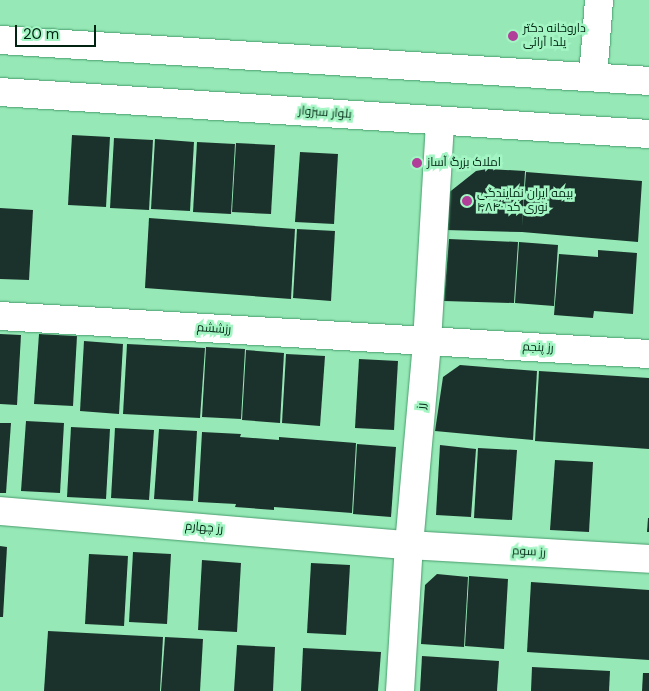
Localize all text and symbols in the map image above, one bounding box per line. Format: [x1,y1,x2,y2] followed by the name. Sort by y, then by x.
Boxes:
[18,15,99,47] scale bar
[523,22,586,50] place label: داروخانه دکتر یلدا آرائی
[23,24,59,44] text: 20 m
[507,30,519,42] marker: داروخانه دکتر یلدا آرائی
[298,104,352,122] street label: بلوار سبزوار
[427,156,501,170] place label: املاک بزرگ آساز
[411,157,423,169] marker: املاک بزرگ آساز
[477,187,573,215] place label: بیمه ایران نمایندگی نوری کد ۴۸۴۰
[461,195,473,207] marker: بیمه ایران نمایندگی نوری کد ۴۸۴۰
[196,321,232,337] street label: رزششم
[522,340,554,356] street label: رز پنجم
[415,402,429,410] street label: رز
[184,519,224,537] street label: رز چهارم
[512,544,546,560] street label: رز سوم

